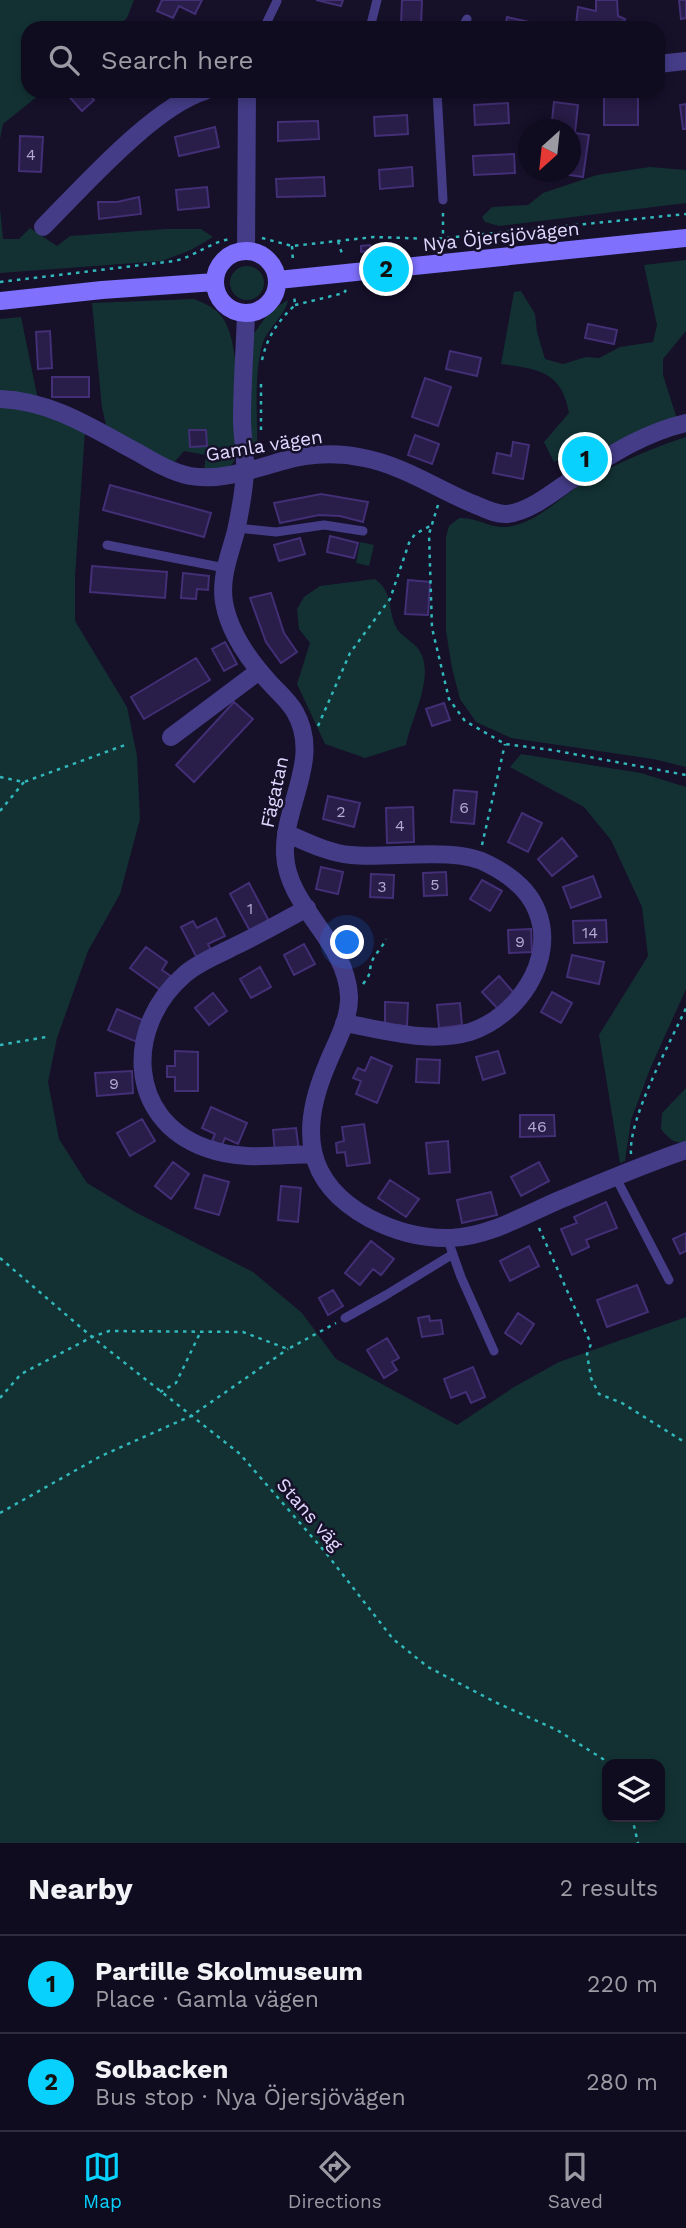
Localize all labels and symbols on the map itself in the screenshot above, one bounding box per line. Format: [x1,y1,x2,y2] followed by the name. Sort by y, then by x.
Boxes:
[518,119,581,182] north arrow
[26,145,36,164] house number: 4
[422,217,581,256] street label: Nya Öjersjövägen
[363,243,409,295] pin: 2
[204,425,324,466] street label: Gamla vägen
[562,433,608,485] pin: 1
[256,754,293,830] street label: Fägatan
[459,798,469,817] house number: 6
[336,802,346,821] house number: 2
[395,816,405,835] house number: 4
[430,875,440,894] house number: 5
[377,877,387,896] house number: 3
[247,899,253,918] house number: 1
[582,923,598,942] house number: 14
[330,925,364,959] your location
[515,932,525,951] house number: 9
[109,1074,119,1093] house number: 9
[527,1117,547,1136] house number: 46
[272,1473,348,1556] street label: Stans väg

